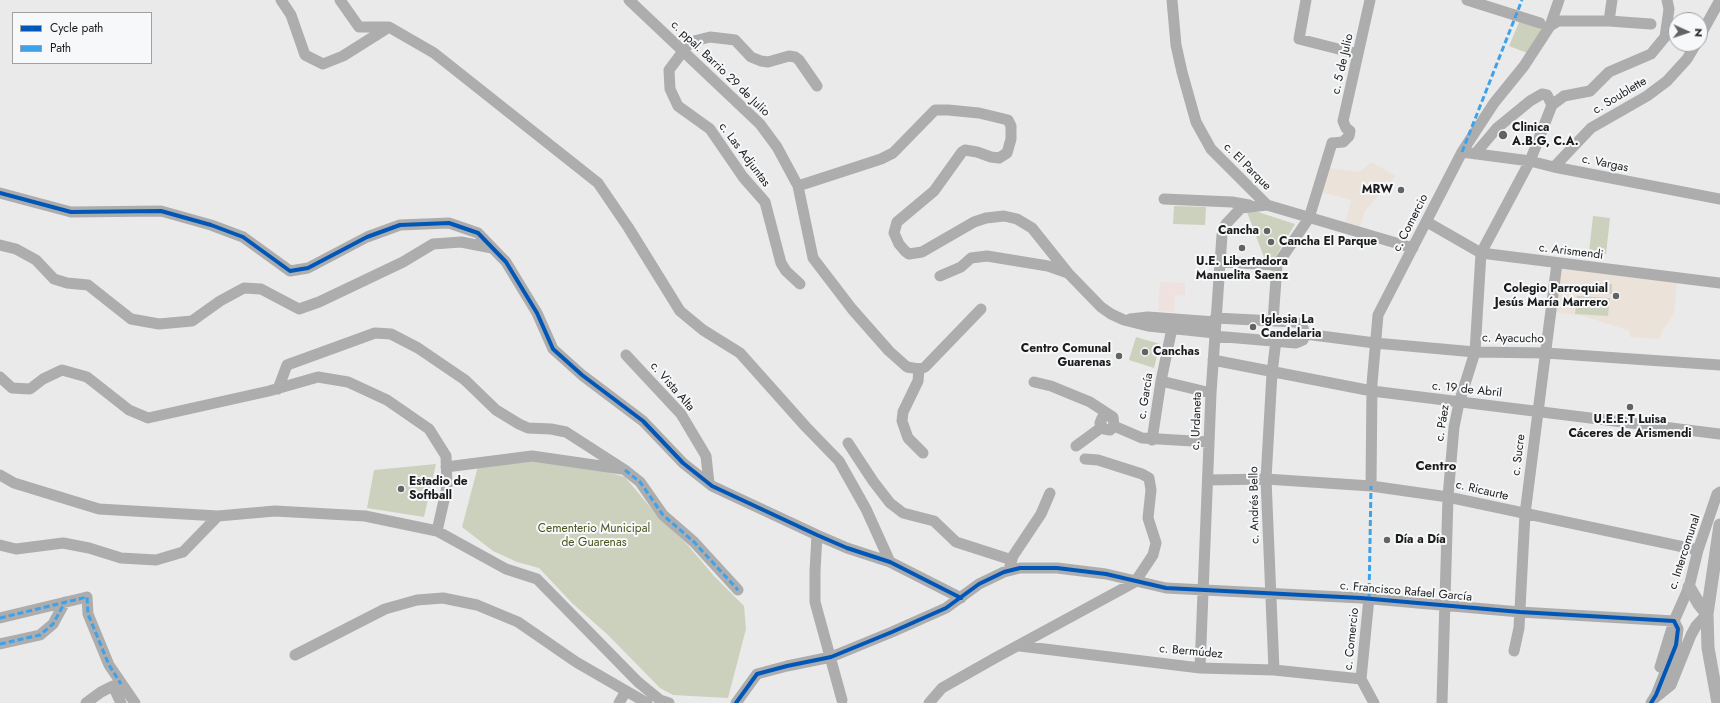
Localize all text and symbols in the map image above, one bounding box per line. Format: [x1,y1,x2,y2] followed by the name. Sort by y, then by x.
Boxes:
[12,12,152,64] legend
[1668,12,1708,52] north arrow
[668,18,772,120] street label: c. ppal. Barrio 29 de Julio
[50,19,103,37] text: Cycle path
[1691,28,1707,37] text: N
[1329,32,1357,96] street label: c. 5 de Julio
[50,39,71,57] text: Path
[1591,74,1649,118] street label: c. Soublette
[715,120,773,190] street label: c. Las Adjuntas
[1512,121,1579,149] place label: Clinica A.B.G, C.A.
[1497,129,1509,141] marker: Clinica A.B.G, C.A.
[1220,140,1274,194] street label: c. El Parque
[1581,152,1629,176] street label: c. Vargas
[1362,183,1393,197] place label: MRW
[1396,185,1406,195] marker: MRW
[1390,192,1432,254] street label: c. Comercio
[1218,224,1259,238] place label: Cancha
[1262,226,1272,236] marker: Cancha
[1279,235,1377,249] place label: Cancha El Parque
[1266,237,1276,247] marker: Cancha El Parque
[1538,241,1604,263] street label: c. Arismendi
[1237,243,1247,253] marker: U.E. Libertadora Manuelita Saenz
[1196,255,1288,283] place label: U.E. Libertadora Manuelita Saenz
[1495,282,1608,310] place label: Colegio Parroquial Jesús María Marrero
[1611,291,1621,301] marker: Colegio Parroquial Jesús María Marrero
[1261,313,1321,341] place label: Iglesia La Candelaria
[1248,322,1258,332] marker: Iglesia La Candelaria
[1482,331,1544,347] street label: c. Ayacucho
[1021,342,1111,370] place label: Centro Comunal Guarenas
[1153,345,1199,359] place label: Canchas
[1140,347,1150,357] marker: Canchas
[1114,351,1124,361] marker: Centro Comunal Guarenas
[647,359,697,415] street label: c. Vista Alta
[1135,372,1157,420] street label: c. García
[1431,379,1503,401] street label: c. 19 de Abril
[1189,392,1205,450] street label: c. Urdaneta
[1625,402,1635,412] marker: U.E.E.T Luisa Cáceres de Arismendi
[1433,404,1453,442] street label: c. Páez
[1568,413,1692,441] place label: U.E.E.T Luisa Cáceres de Arismendi
[1509,433,1529,477] street label: c. Sucre
[1416,459,1456,475] district label: Centro
[1247,466,1263,544] street label: c. Andrés Bello
[409,475,468,503] place label: Estadio de Softball
[1454,478,1510,504] street label: c. Ricaurte
[396,484,406,494] marker: Estadio de Softball
[1666,513,1704,591] street label: c. Intercomunal
[538,522,650,550] park label: Cementerio Municipal de Guarenas
[1395,533,1446,547] place label: Día a Día
[1382,535,1392,545] marker: Día a Día
[1339,579,1473,605] street label: c. Francisco Rafael García
[1342,607,1362,671] street label: c. Comercio
[1159,642,1223,662] street label: c. Bermúdez

